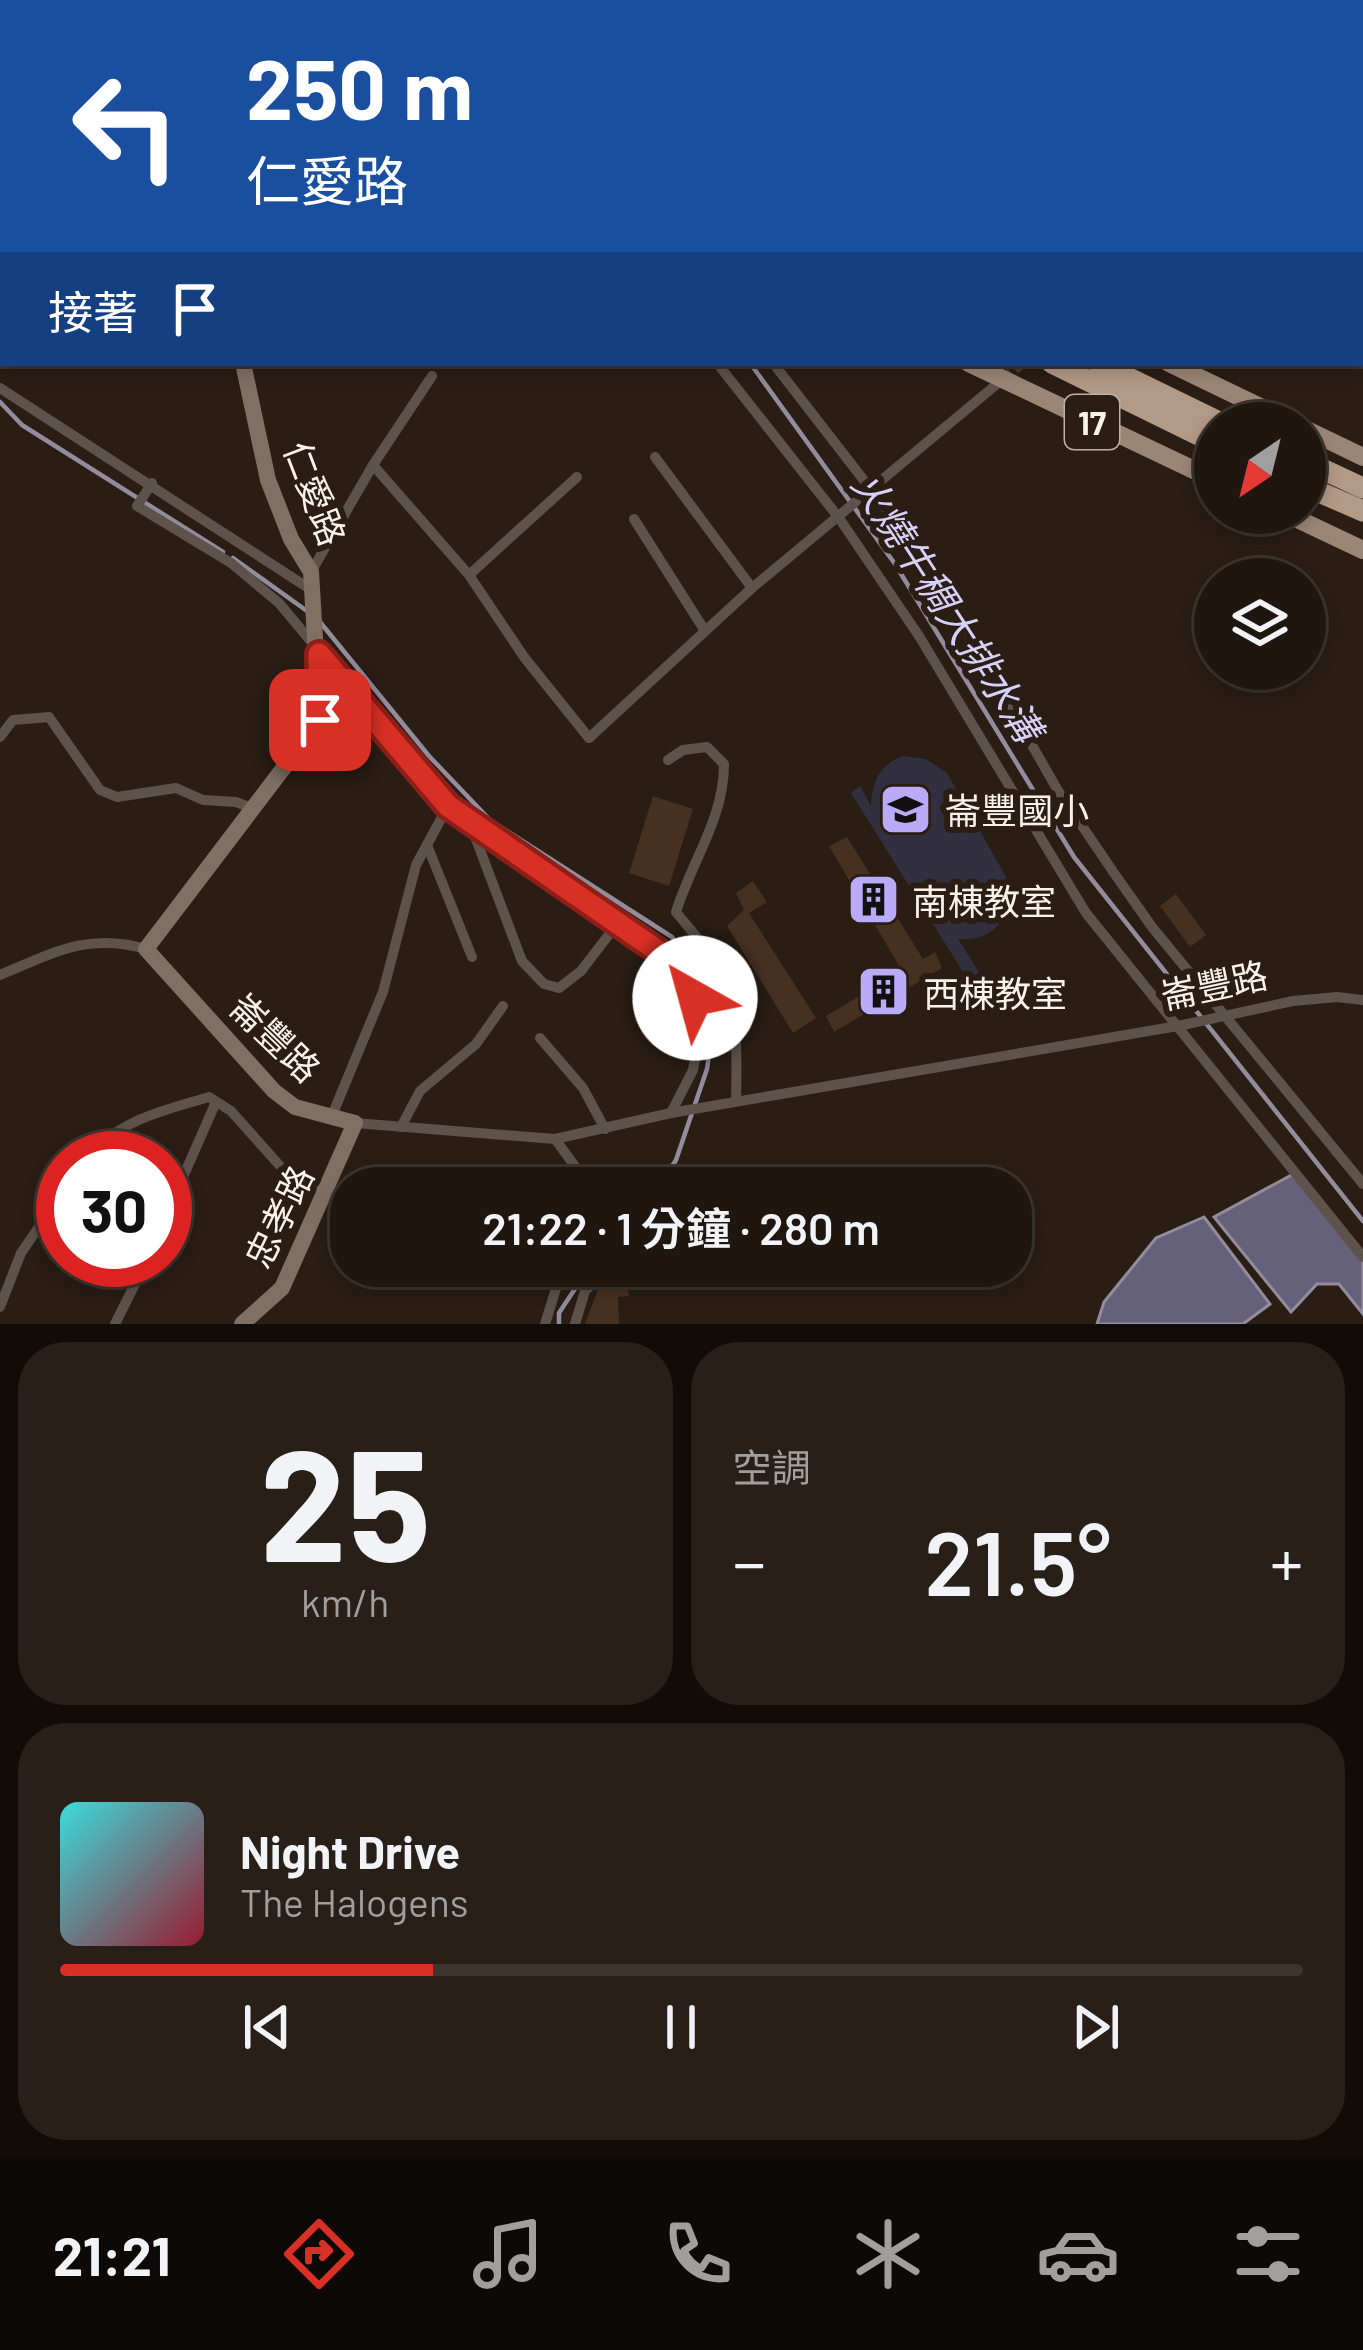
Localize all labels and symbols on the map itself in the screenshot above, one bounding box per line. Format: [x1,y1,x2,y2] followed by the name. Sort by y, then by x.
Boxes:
[1065,395,1119,449] road number: 17
[1194,402,1326,534] north arrow
[277,435,355,551] street label: 仁愛路
[843,462,1055,754] water label: 火燒牛稠大排水溝
[269,669,371,771] pin
[878,781,934,837] school or university icon: 崙豐國小
[945,788,1089,831] place label: 崙豐國小
[845,872,901,928] building icon: 南棟教室
[912,879,1056,922] place label: 南棟教室
[632,935,758,1061] position arrow
[1157,952,1271,1016] street label: 崙豐路
[856,964,912,1020] building icon: 西棟教室
[923,971,1067,1014] place label: 西棟教室
[222,984,330,1090] street label: 崙豐路
[36,1131,192,1287] speed limit sign: 30
[235,1158,321,1274] street label: 忠孝路

